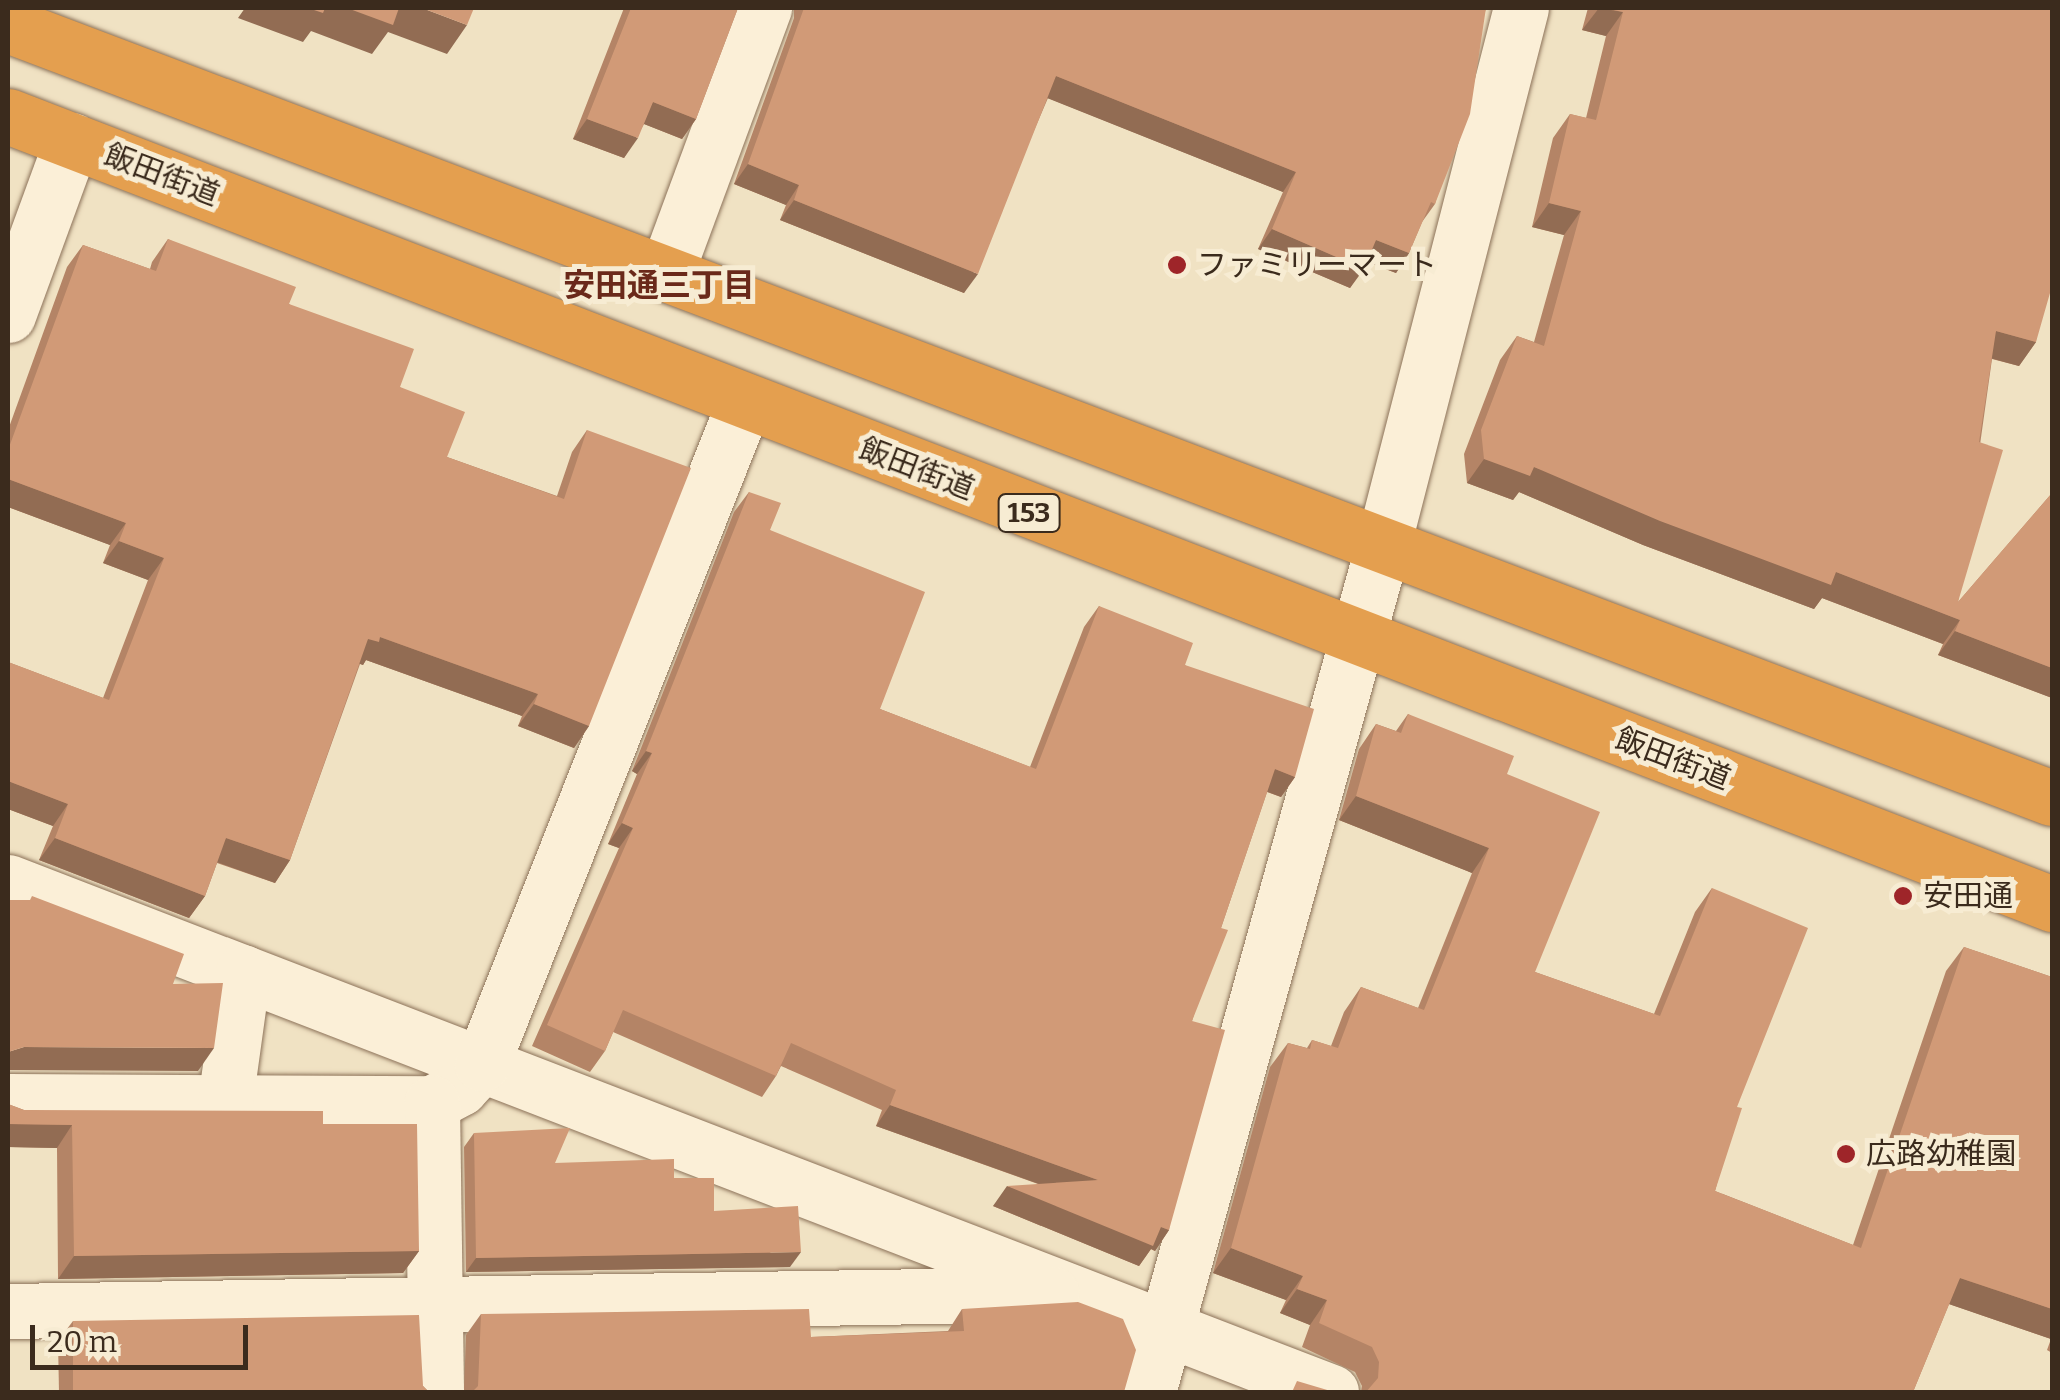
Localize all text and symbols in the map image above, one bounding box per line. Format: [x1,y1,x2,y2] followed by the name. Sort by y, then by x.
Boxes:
[100,137,224,213] street label: 飯田街道
[1197,247,1437,283] place label: ファミリーマート
[1166,254,1188,276] marker: ファミリーマート
[563,266,755,304] district label: 安田通三丁目
[855,431,979,507] street label: 飯田街道
[996,490,1062,536] road number: 153
[1611,721,1735,797] street label: 飯田街道
[1923,878,2013,914] place label: 安田通
[1892,885,1914,907] marker: 安田通
[1866,1136,2016,1172] place label: 広路幼稚園
[1835,1143,1857,1165] marker: 広路幼稚園
[35,1305,252,1367] scale bar
[47,1324,117,1360] text: 20 m

